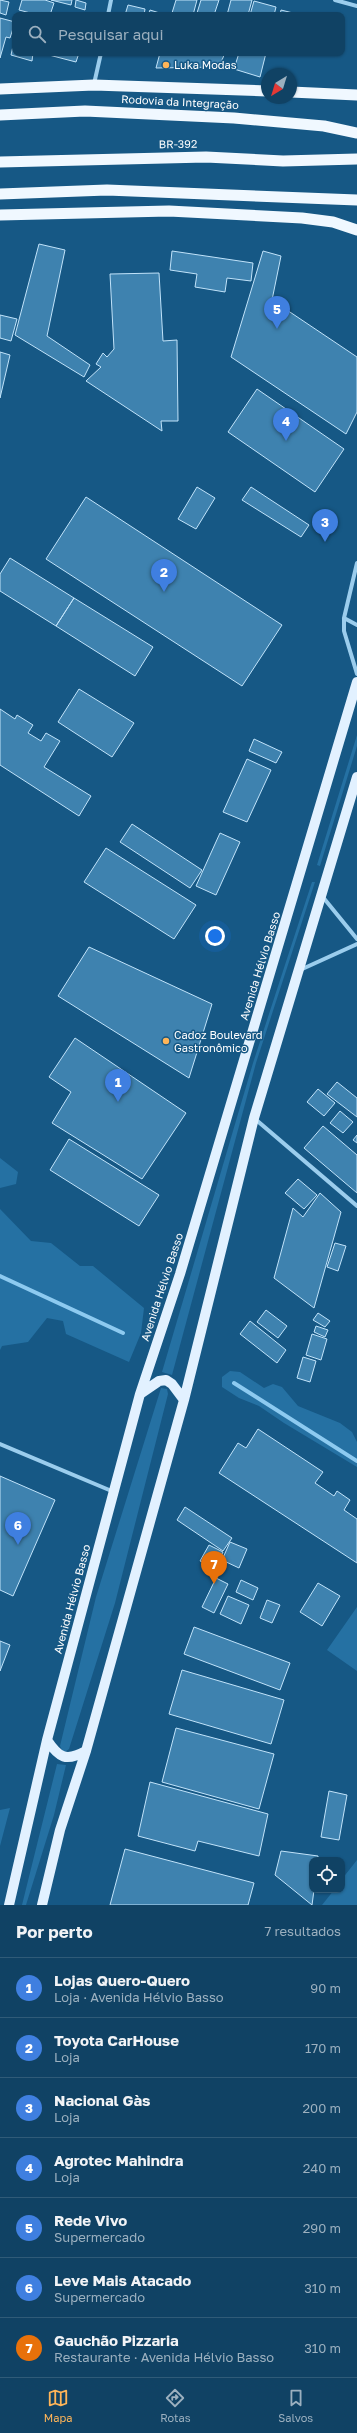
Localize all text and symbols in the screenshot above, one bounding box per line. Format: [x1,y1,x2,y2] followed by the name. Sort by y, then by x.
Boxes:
[12,12,345,56] search box
[26,23,48,45] icon: search
[58,25,163,43] text: Pesquisar aqui
[174,58,237,71] place label: Luka Modas
[161,60,171,70] marker: Luka Modas
[261,68,297,104] north arrow
[121,92,240,111] street label: Rodovia da Integração
[159,137,197,150] street label: BR-392
[264,296,290,329] pin: 5
[273,408,299,441] pin: 4
[312,509,338,542] pin: 3
[151,559,177,592] pin: 2
[237,910,282,1022] street label: Avenida Hélvio Basso
[205,926,225,946] your location
[174,1028,263,1054] place label: Cadoz Boulevard Gastronômico
[161,1036,171,1046] marker: Cadoz Boulevard Gastronômico
[105,1069,131,1102] pin: 1
[138,1231,185,1343] street label: Avenida Hélvio Basso
[5,1512,31,1545] pin: 6
[51,1542,92,1655] street label: Avenida Hélvio Basso
[201,1551,227,1584] pin: 7
[309,1857,345,1893] map controls
[309,1857,345,1893] button: locate
[16,1921,93,1942] text: Por perto
[264,1923,341,1939] text: 7 resultados
[54,1971,190,1989] text: Lojas Quero-Quero
[26,1980,32,1996] text: 1
[310,1980,341,1996] text: 90 m
[54,1989,224,2005] text: Loja · Avenida Hélvio Basso
[54,2031,179,2049] text: Toyota CarHouse
[25,2040,33,2056] text: 2
[305,2040,341,2056] text: 170 m
[54,2049,80,2065] text: Loja
[54,2091,151,2109] text: Nacional Gàs
[25,2100,33,2116] text: 3
[303,2100,341,2116] text: 200 m
[54,2109,80,2125] text: Loja
[54,2151,183,2169] text: Agrotec Mahindra
[25,2160,33,2176] text: 4
[303,2160,341,2176] text: 240 m
[54,2169,80,2185] text: Loja
[54,2211,127,2229] text: Rede Vivo
[25,2220,33,2236] text: 5
[303,2220,341,2236] text: 290 m
[54,2229,145,2245] text: Supermercado
[54,2271,191,2289] text: Leve Mais Atacado
[25,2280,33,2296] text: 6
[304,2280,341,2296] text: 310 m
[54,2289,145,2305] text: Supermercado
[54,2331,179,2349] text: Gauchão Pizzaria
[25,2340,33,2356] text: 7
[304,2340,341,2356] text: 310 m
[54,2349,274,2365] text: Restaurante · Avenida Hélvio Basso
[44,2387,72,2424] tab: Mapa
[160,2387,191,2424] tab: Rotas
[278,2387,313,2424] tab: Salvos

